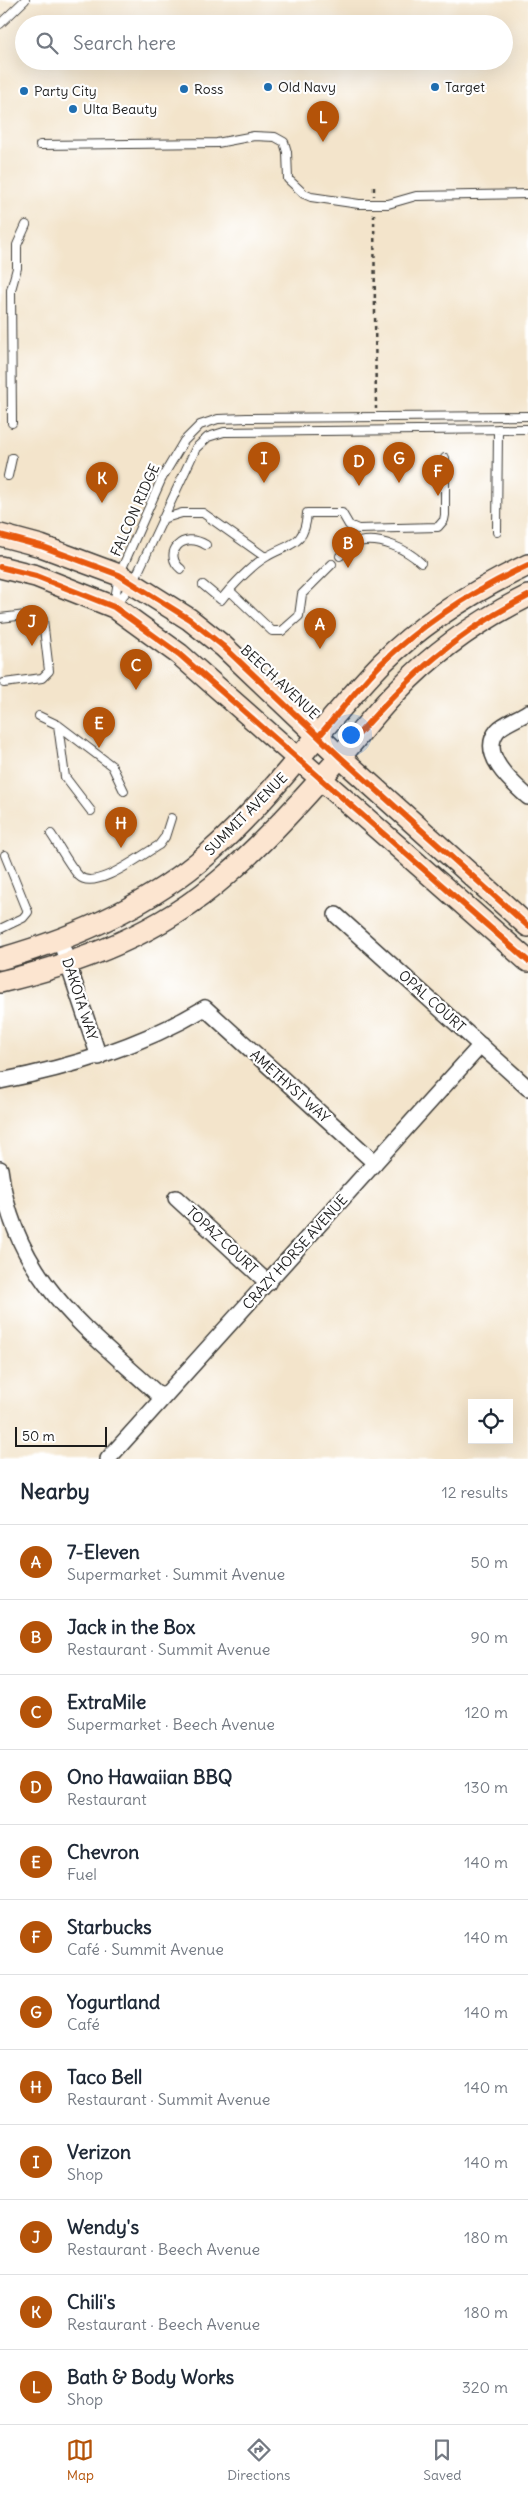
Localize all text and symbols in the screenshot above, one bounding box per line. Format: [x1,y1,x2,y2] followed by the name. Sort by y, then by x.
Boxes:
[15,15,513,70] search box
[33,29,61,57] icon: search
[73,31,176,55] text: Search here
[278,78,336,96] place label: Old Navy
[445,78,485,96] place label: Target
[194,80,223,98] place label: Ross
[262,81,274,93] marker: Old Navy
[429,81,441,93] marker: Target
[34,82,97,100] place label: Party City
[178,83,190,95] marker: Ross
[18,85,30,97] marker: Party City
[83,100,157,118] place label: Ulta Beauty
[307,101,339,142] pin: L
[67,103,79,115] marker: Ulta Beauty
[248,442,280,483] pin: I
[383,442,415,483] pin: G
[343,445,375,486] pin: D
[422,455,454,496] pin: F
[107,461,163,559] street label: FALCON RIDGE
[86,462,118,503] pin: K
[332,527,364,568] pin: B
[16,605,48,646] pin: J
[304,608,336,649] pin: A
[237,641,323,723] street label: BEECH AVENUE
[120,649,152,690] pin: C
[83,707,115,748] pin: E
[338,722,364,748] your location
[201,769,291,859] street label: SUMMIT AVENUE
[105,807,137,848] pin: H
[58,956,102,1043] street label: DAKOTA WAY
[395,966,469,1036] street label: OPAL COURT
[247,1046,334,1127] street label: AMETHYST WAY
[239,1191,351,1313] street label: CRAZY HORSE AVENUE
[182,1202,262,1278] street label: TOPAZ COURT
[468,1399,513,1444] map controls
[468,1399,513,1444] button: locate
[15,1424,108,1447] scale bar
[22,1427,55,1445] text: 50 m
[20,1478,90,1505] text: Nearby
[442,1482,508,1502] text: 12 results
[67,1540,140,1564] text: 7-Eleven
[31,1552,41,1572] text: A
[470,1552,508,1572] text: 50 m
[67,1564,285,1584] text: Supermarket · Summit Avenue
[67,1615,195,1639] text: Jack in the Box
[31,1627,41,1647] text: B
[470,1627,508,1647] text: 90 m
[67,1639,270,1659] text: Restaurant · Summit Avenue
[67,1690,146,1714] text: ExtraMile
[31,1702,41,1722] text: C
[465,1702,508,1722] text: 120 m
[67,1714,275,1734] text: Supermarket · Beech Avenue
[67,1765,232,1789] text: Ono Hawaiian BBQ
[30,1777,42,1797] text: D
[464,1777,508,1797] text: 130 m
[67,1789,147,1809] text: Restaurant
[67,1840,139,1864] text: Chevron
[31,1852,41,1872] text: E
[464,1852,508,1872] text: 140 m
[67,1864,97,1884] text: Fuel
[67,1915,152,1939] text: Starbucks
[31,1927,41,1947] text: F
[464,1927,508,1947] text: 140 m
[67,1939,224,1959] text: Café · Summit Avenue
[67,1990,160,2014] text: Yogurtland
[30,2002,42,2022] text: G
[464,2002,508,2022] text: 140 m
[67,2014,100,2034] text: Café
[67,2065,142,2089] text: Taco Bell
[30,2077,42,2097] text: H
[464,2077,508,2097] text: 140 m
[67,2089,270,2109] text: Restaurant · Summit Avenue
[67,2140,131,2164] text: Verizon
[33,2152,39,2172] text: I
[464,2152,508,2172] text: 140 m
[67,2164,103,2184] text: Shop
[67,2215,139,2239] text: Wendy's
[32,2227,40,2247] text: J
[464,2227,508,2247] text: 180 m
[67,2239,260,2259] text: Restaurant · Beech Avenue
[67,2290,116,2314] text: Chili's
[31,2302,41,2322] text: K
[464,2302,508,2322] text: 180 m
[67,2314,260,2334] text: Restaurant · Beech Avenue
[67,2365,234,2389] text: Bath & Body Works
[32,2377,40,2397] text: L
[462,2377,508,2397] text: 320 m
[67,2389,103,2409] text: Shop
[66,2436,94,2484] tab: Map
[227,2436,290,2484] tab: Directions
[423,2436,462,2484] tab: Saved

